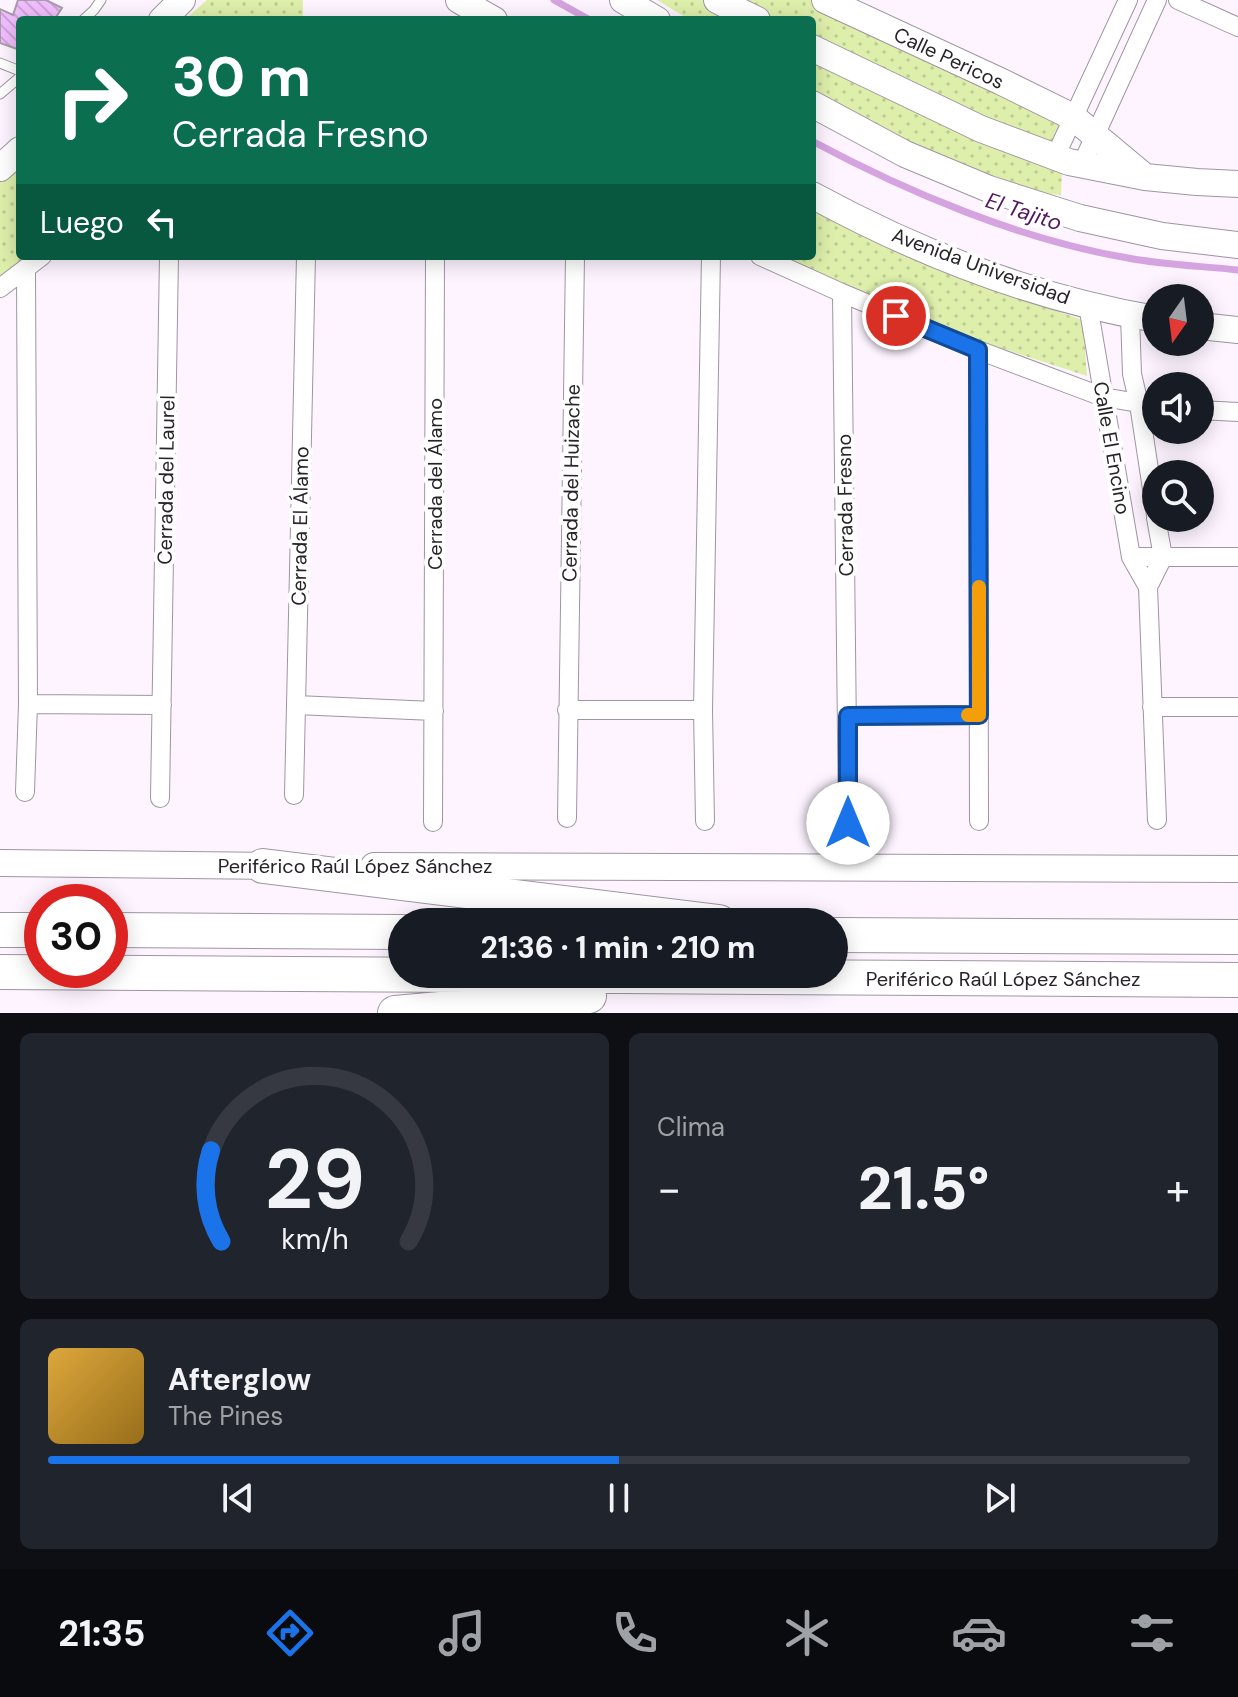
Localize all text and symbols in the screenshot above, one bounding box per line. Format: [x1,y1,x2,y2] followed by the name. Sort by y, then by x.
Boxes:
[890,21,1008,95] street label: Calle Pericos
[172,40,311,113] text: 30 m
[40,48,144,152] icon: right
[172,111,429,158] text: Cerrada Fresno
[982,186,1066,237] water label: El Tajito
[140,200,184,244] icon: left
[40,203,124,242] text: Luego
[888,222,1074,310] street label: Avenida Universidad
[862,282,930,350] pin
[1142,284,1214,356] north arrow
[1142,284,1214,532] map controls
[874,294,918,338] icon: arrive
[1142,372,1214,444] button: sound
[1088,380,1136,516] street label: Calle El Encino
[556,384,586,582] street label: Cerrada del Huizache
[152,395,180,565] street label: Cerrada del Laurel
[422,398,448,570] street label: Cerrada del Álamo
[831,433,859,577] street label: Cerrada Fresno
[286,446,314,606] street label: Cerrada El Álamo
[1142,460,1214,532] button: search
[806,781,890,865] position arrow
[218,853,492,879] street label: Periférico Raúl López Sánchez
[24,884,128,988] speed limit sign: 30
[481,928,755,967] text: 21:36 · 1 min · 210 m
[866,966,1140,992] street label: Periférico Raúl López Sánchez
[657,1110,725,1144] text: Clima
[264,1125,365,1234] text: 29
[858,1149,989,1228] text: 21.5°
[657,1160,681,1218] text: −
[1166,1160,1190,1218] text: +
[281,1221,348,1258] text: km/h
[168,1360,311,1399] text: Afterglow
[168,1399,283,1433] text: The Pines
[216,1476,260,1520] icon: previous
[597,1476,641,1520] icon: pause
[978,1476,1022,1520] icon: next
[262,1605,318,1661] icon: directions
[434,1605,490,1661] icon: music
[607,1605,663,1661] icon: phone
[779,1605,835,1661] icon: climate
[951,1605,1007,1661] icon: car
[1124,1605,1180,1661] icon: filters
[58,1610,145,1657] text: 21:35

